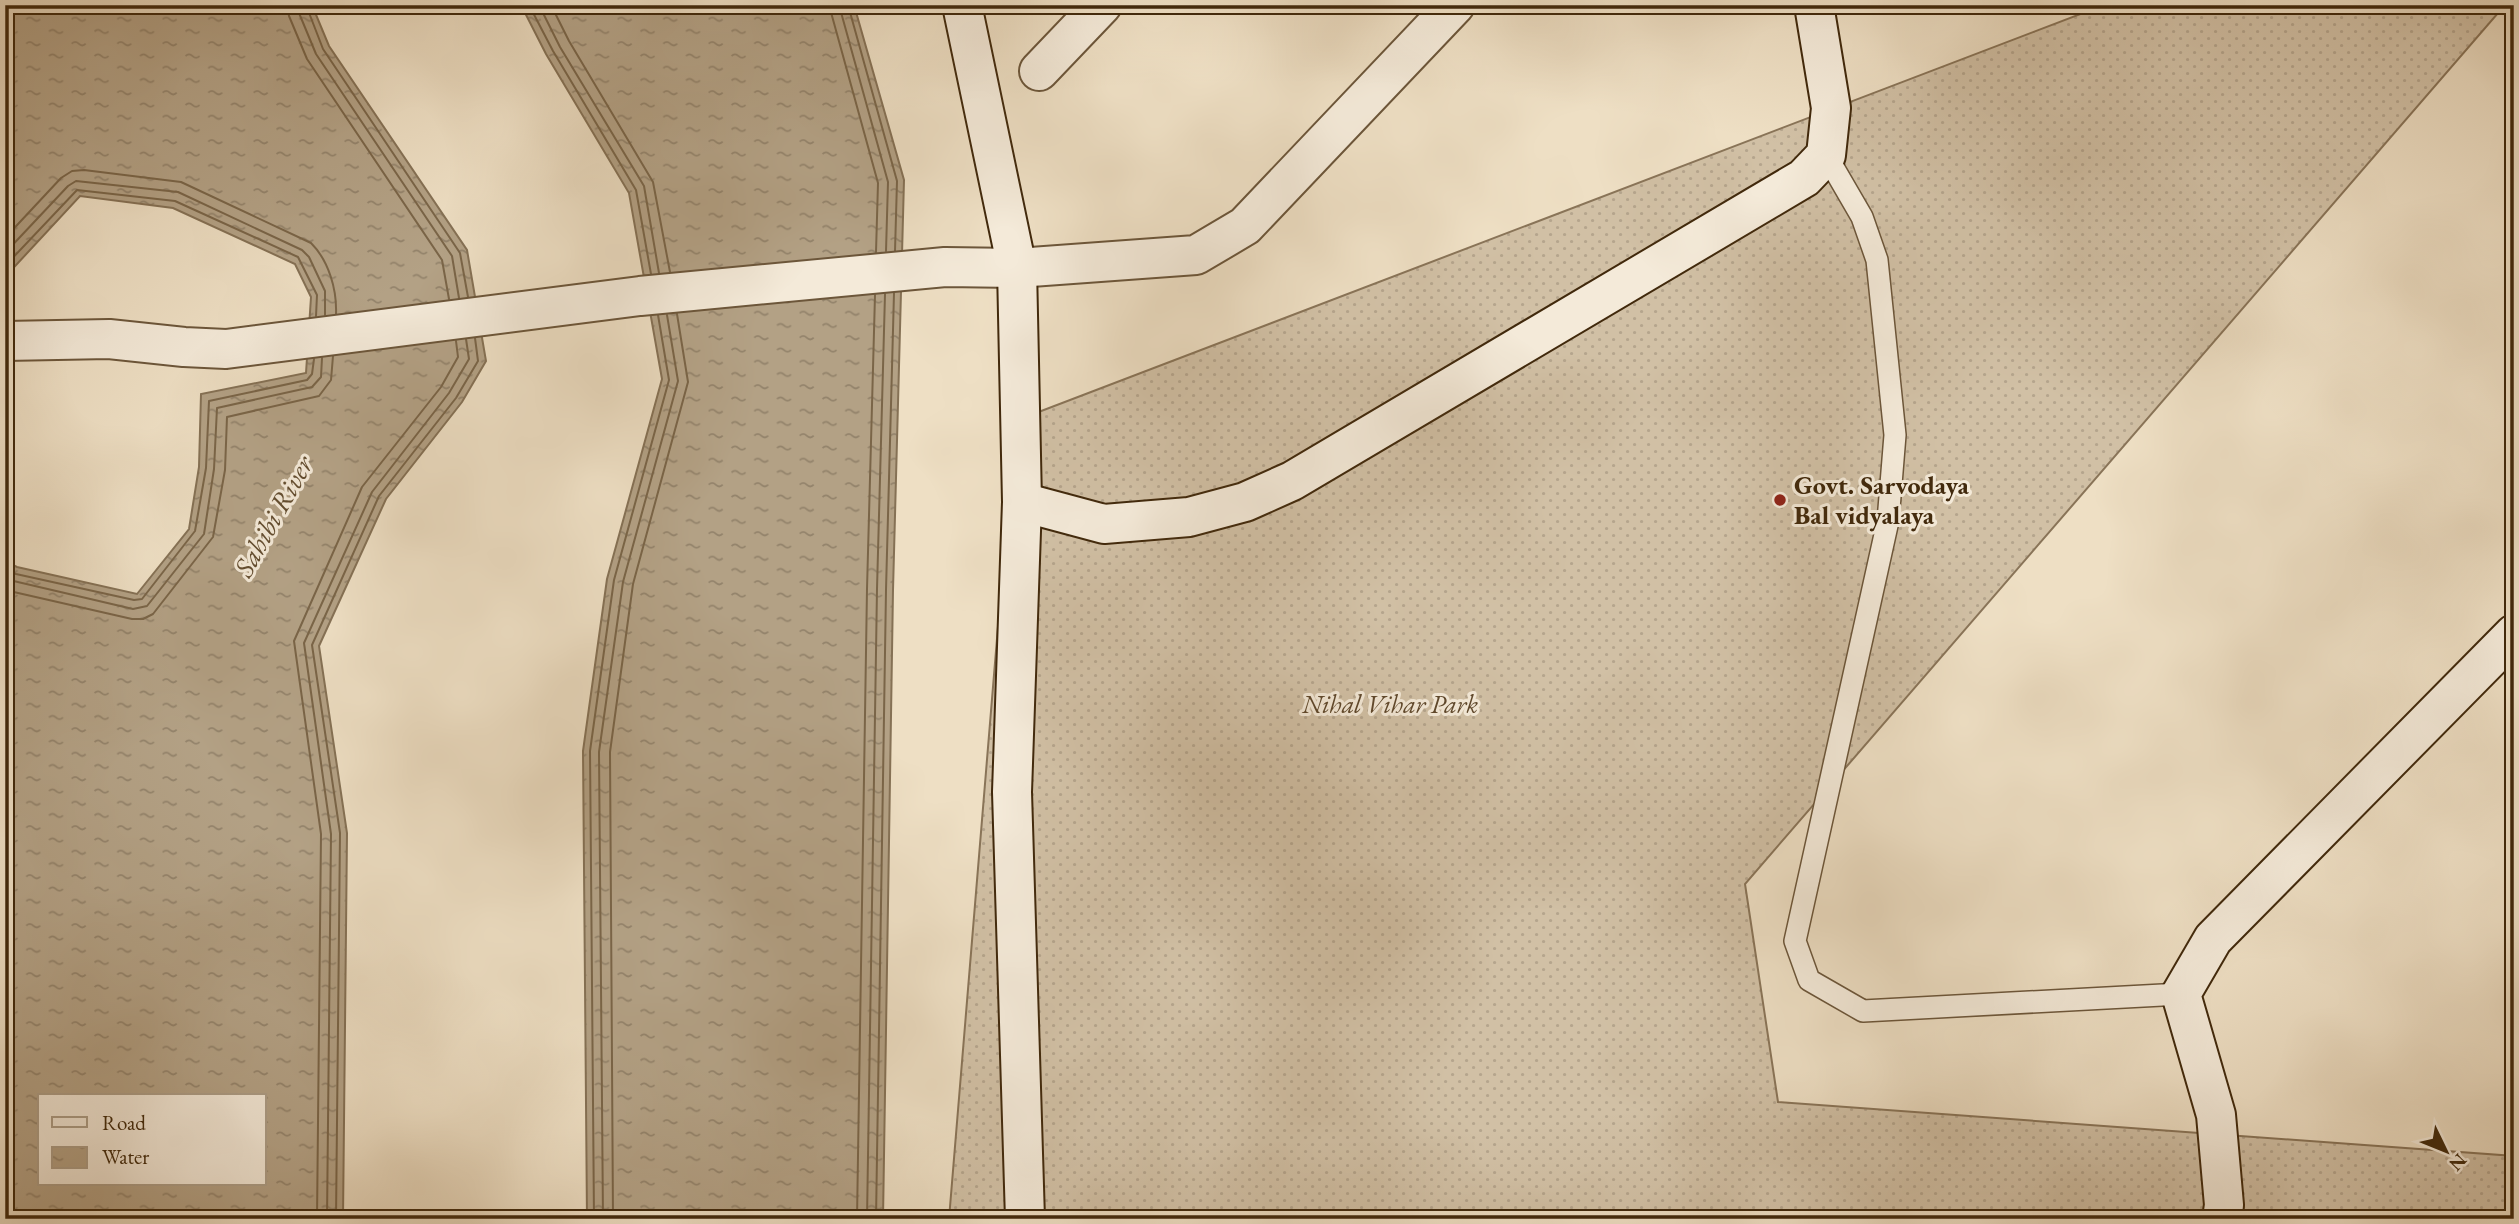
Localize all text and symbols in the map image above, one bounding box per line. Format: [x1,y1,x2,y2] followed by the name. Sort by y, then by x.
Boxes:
[225,448,322,584] water label: Sahibi River
[1794,468,1969,532] place label: Govt. Sarvodaya Bal vidyalaya
[1772,492,1788,508] marker: Govt. Sarvodaya Bal vidyalaya
[1301,687,1478,721] park label: Nihal Vihar Park
[38,1094,266,1186] legend
[102,1109,146,1136] text: Road
[2410,1116,2480,1186] north arrow
[102,1143,149,1170] text: Water
[2443,1148,2472,1177] text: N

